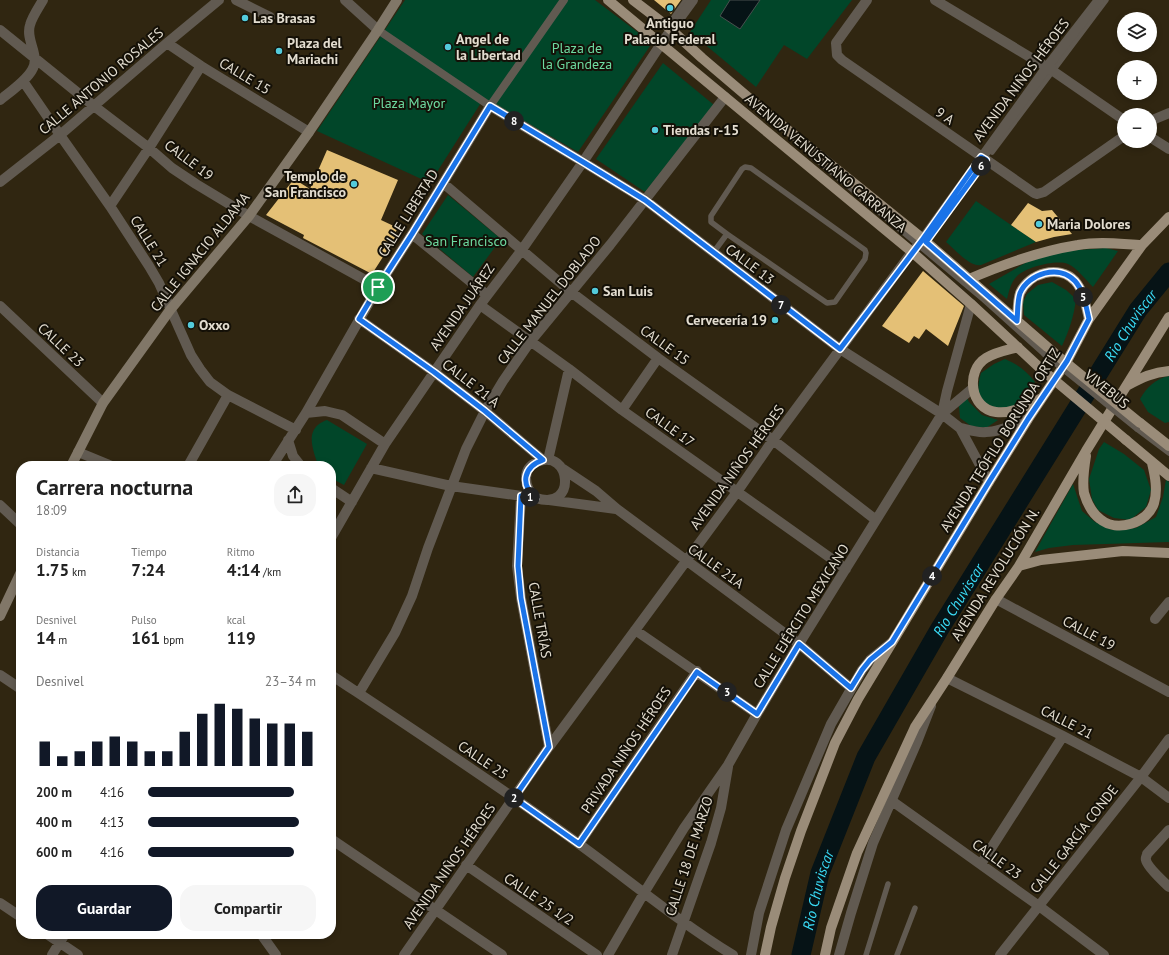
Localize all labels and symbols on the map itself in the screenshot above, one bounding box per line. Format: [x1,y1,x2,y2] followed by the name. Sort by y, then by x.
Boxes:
[665,3,675,13] marker: Antiguo Palacio Federal
[253,9,316,27] place label: Las Brasas
[240,13,250,23] marker: Las Brasas
[624,14,717,48] place label: Antiguo Palacio Federal
[969,15,1073,145] street label: AVENIDA NIÑOS HÉROES
[35,24,167,138] street label: CALLE ANTONIO ROSALES
[456,30,521,64] place label: Angel de la Libertad
[287,34,343,68] place label: Plaza del Mariachi
[542,39,612,73] park label: Plaza de la Grandeza
[443,42,453,52] marker: Angel de la Libertad
[274,46,284,56] marker: Plaza del Mariachi
[216,54,274,98] street label: CALLE 15
[741,90,911,237] street label: AVENIDA VENUSTIANO CARRANZA
[373,94,445,112] park label: Plaza Mayor
[932,103,959,129] street label: 9 A
[504,111,524,131] pin: 8
[663,121,739,139] place label: Tiendas r-15
[650,125,660,135] marker: Tiendas r-15
[161,136,217,184] street label: CALLE 19
[971,156,991,176] pin: 6
[374,166,442,260] street label: CALLE LIBERTAD
[265,167,346,201] place label: Templo de San Francisco
[349,179,359,189] marker: Templo de San Francisco
[146,188,254,315] street label: CALLE IGNACIO ALDAMA
[126,212,172,270] street label: CALLE 21
[1047,215,1131,233] place label: Maria Dolores
[1034,219,1044,229] marker: Maria Dolores
[425,232,507,250] park label: San Francisco
[493,232,605,368] street label: CALLE MANUEL DOBLADO
[722,240,778,288] street label: CALLE 13
[426,260,499,354] street label: AVENIDA JUÁREZ
[361,270,395,304] pin
[603,282,653,300] place label: San Luis
[1099,285,1161,365] water label: Rio Chuviscar
[590,286,600,296] marker: San Luis
[1073,287,1093,307] pin: 5
[771,295,791,315] pin: 7
[686,311,767,329] place label: Cervecería 19
[770,315,780,325] marker: Cervecería 19
[199,316,230,334] place label: Oxxo
[34,319,88,371] street label: CALLE 23
[186,320,196,330] marker: Oxxo
[637,321,693,369] street label: CALLE 15
[936,344,1064,535] street label: AVENIDA TEÓFILO BORUNDA ORTIZ
[439,355,504,412] street label: CALLE 21 A
[1080,365,1133,412] street label: VIVEBUS
[686,401,788,533] street label: AVENIDA NIÑOS HÉROES
[642,403,698,451] street label: CALLE 17
[520,487,540,507] pin: 1
[947,504,1043,644] street label: AVENIDA REVOLUCIÓN N.
[684,540,748,593] street label: CALLE 21A
[749,540,853,692] street label: CALLE EJÉRCITO MEXICANO
[928,559,988,640] water label: Rio Chuviscar
[922,566,942,586] pin: 4
[524,581,556,659] street label: CALLE TRÍAS
[1060,612,1118,654] street label: CALLE 19
[717,682,737,702] pin: 3
[577,683,675,817] street label: PRIVADA NIÑOS HÉROES
[1038,701,1096,743] street label: CALLE 21
[454,737,512,783] street label: CALLE 25
[1026,781,1122,897] street label: CALLE GARCÍA CONDE
[504,788,524,808] pin: 2
[661,794,717,918] street label: CALLE 18 DE MARZO
[399,800,499,932] street label: AVENIDA NIÑOS HÉROES
[969,835,1025,883] street label: CALLE 23
[798,846,838,932] water label: Rio Chuviscar
[501,869,577,929] street label: CALLE 25 1/2

